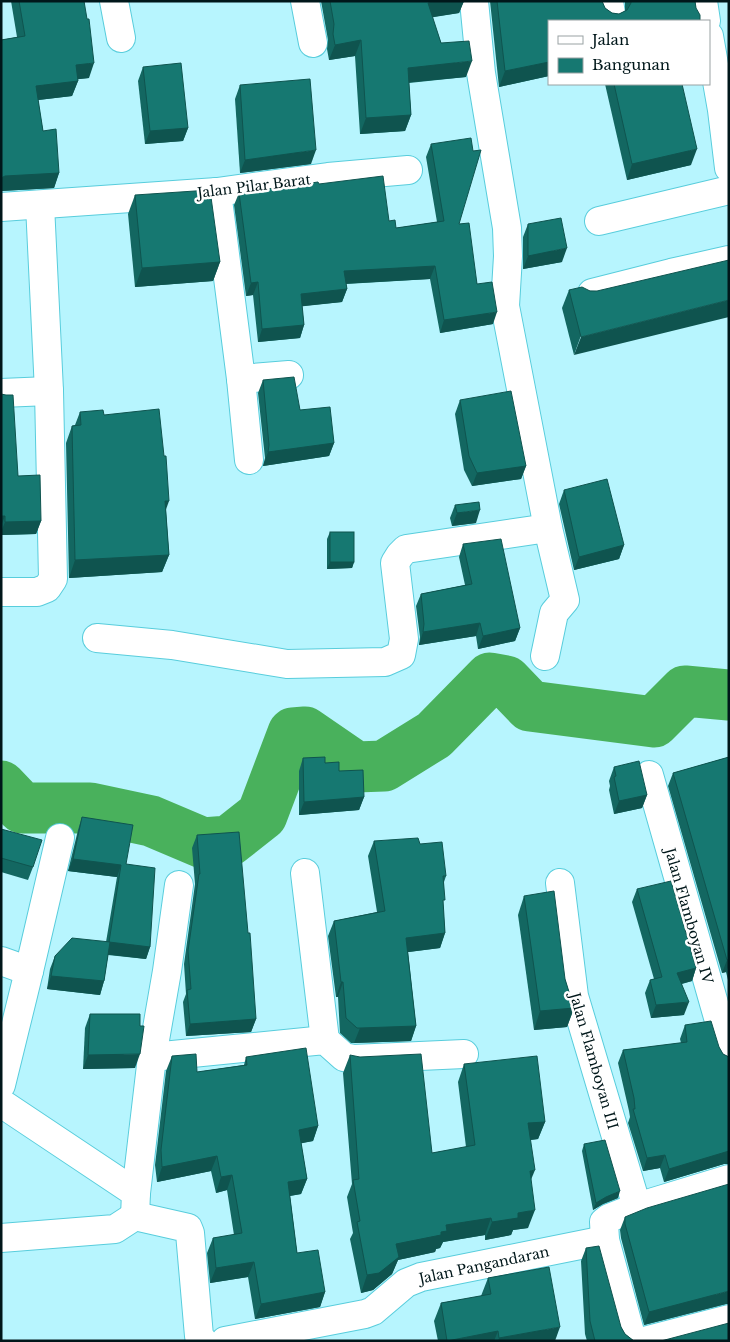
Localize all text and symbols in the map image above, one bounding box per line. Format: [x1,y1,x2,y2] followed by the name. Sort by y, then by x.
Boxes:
[548,20,710,85] legend
[590,30,629,49] text: Jalan
[592,55,670,74] text: Bangunan
[194,170,312,202] street label: Jalan Pilar Barat
[660,844,717,987] street label: Jalan Flamboyan IV
[565,989,622,1132] street label: Jalan Flamboyan III
[415,1242,551,1288] street label: Jalan Pangandaran

